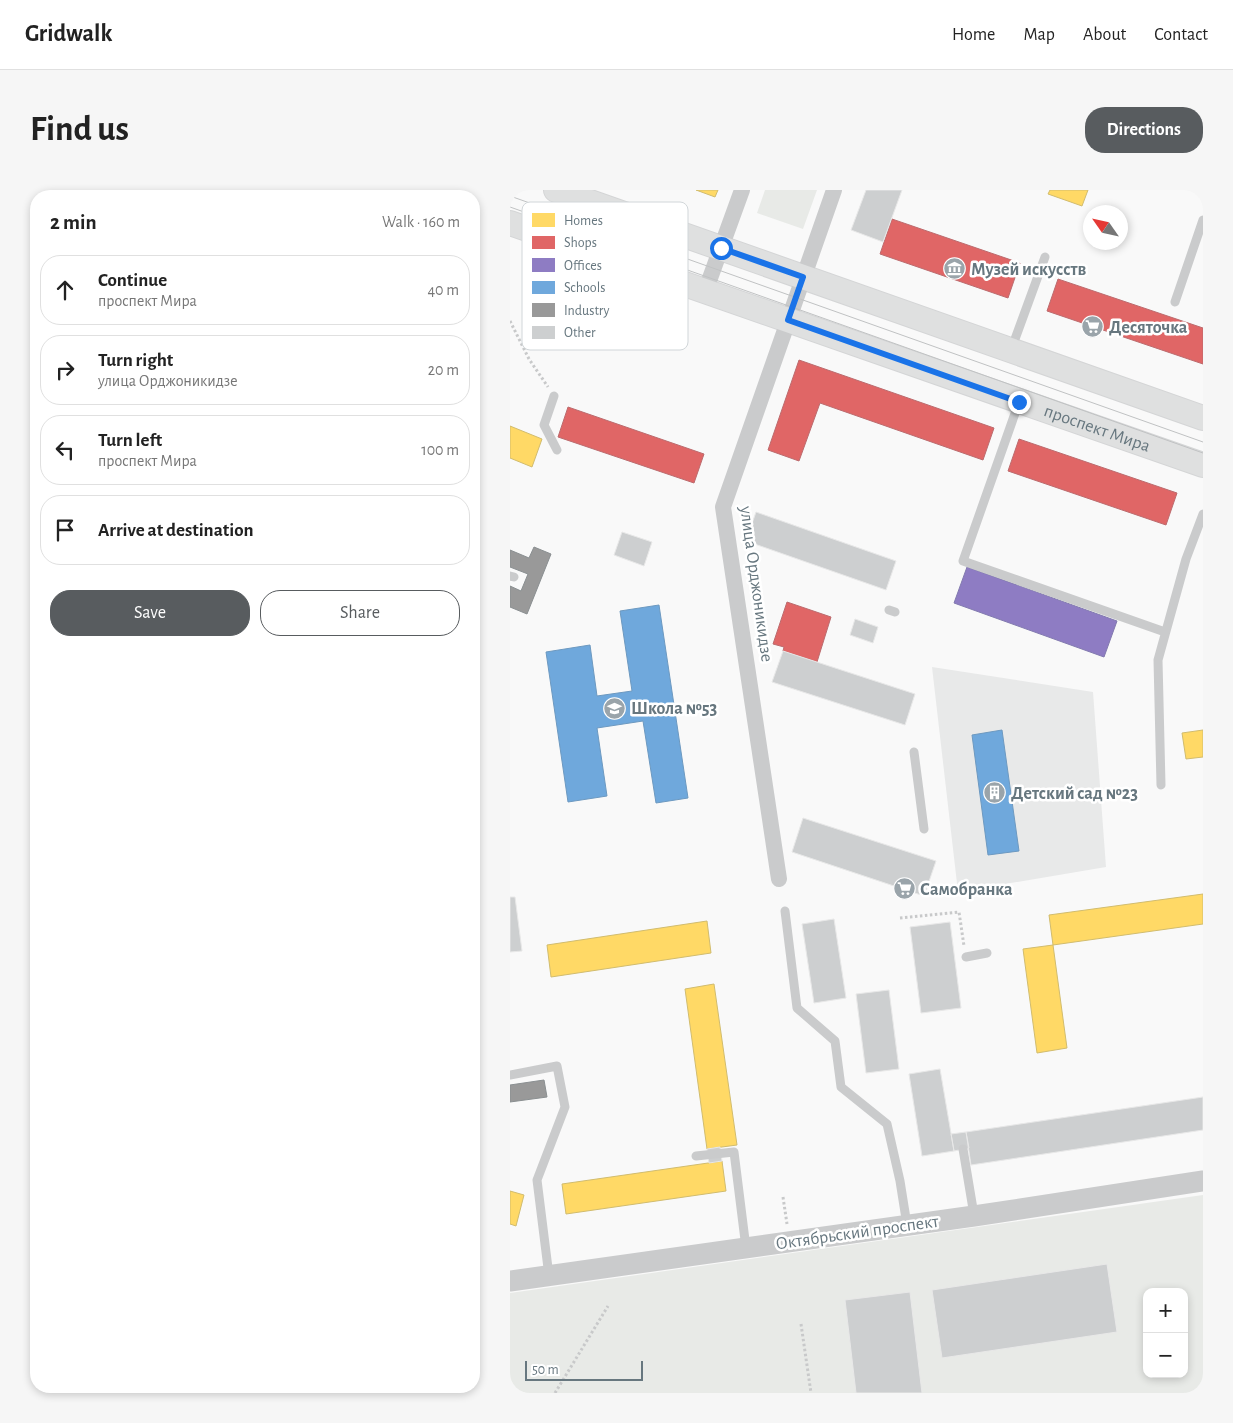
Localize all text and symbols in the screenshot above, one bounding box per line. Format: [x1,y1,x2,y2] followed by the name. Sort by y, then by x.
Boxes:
[25,22,112,46] text: Gridwalk
[952,26,995,44] text: Home
[1023,26,1055,44] text: Map
[1083,26,1126,44] text: About
[1154,26,1208,44] text: Contact
[1085,107,1203,153] button: Directions
[30,112,129,147] text: Find us
[522,202,688,350] legend
[1083,205,1128,250] north arrow
[50,212,97,233] text: 2 min
[382,214,460,230] text: Walk · 160 m
[564,214,603,228] text: Homes
[564,236,597,250] text: Shops
[710,237,733,260] route start
[943,257,967,281] museum icon: Музей искусств
[564,259,602,273] text: Offices
[971,261,1086,279] place label: Музей искусств
[98,271,167,290] text: Continue
[51,276,79,304] icon: ahead
[564,281,605,295] text: Schools
[427,282,459,298] text: 40 m
[98,293,197,309] text: проспект Мира
[564,304,610,318] text: Industry
[1081,315,1105,339] supermarket icon: Десяточка
[1109,319,1188,337] place label: Десяточка
[564,326,596,340] text: Other
[98,351,173,370] text: Turn right
[51,356,79,384] icon: right
[428,362,459,378] text: 20 m
[98,373,238,389] text: улица Орджоникидзе
[1008,391,1031,414] route end
[1041,402,1152,456] street label: проспект Мира
[98,431,162,450] text: Turn left
[51,436,79,464] icon: left
[421,442,459,458] text: 100 m
[98,453,197,469] text: проспект Мира
[736,504,776,663] street label: улица Орджоникидзе
[51,516,79,544] icon: arrive
[98,521,254,540] text: Arrive at destination
[50,590,250,636] button: Save
[260,590,460,636] button: Share
[603,696,627,720] school or university icon: Школа №53
[631,700,718,718] place label: Школа №53
[983,781,1007,805] building icon: Детский сад №23
[1011,785,1138,803] place label: Детский сад №23
[892,877,916,901] supermarket icon: Самобранка
[920,881,1013,899] place label: Самобранка
[774,1212,940,1253] street label: Октябрьский проспект
[1143,1288,1188,1378] map controls
[1143,1288,1188,1333] button: +
[1143,1333,1188,1378] button: −
[525,1358,642,1381] scale bar
[532,1363,559,1377] text: 50 m

